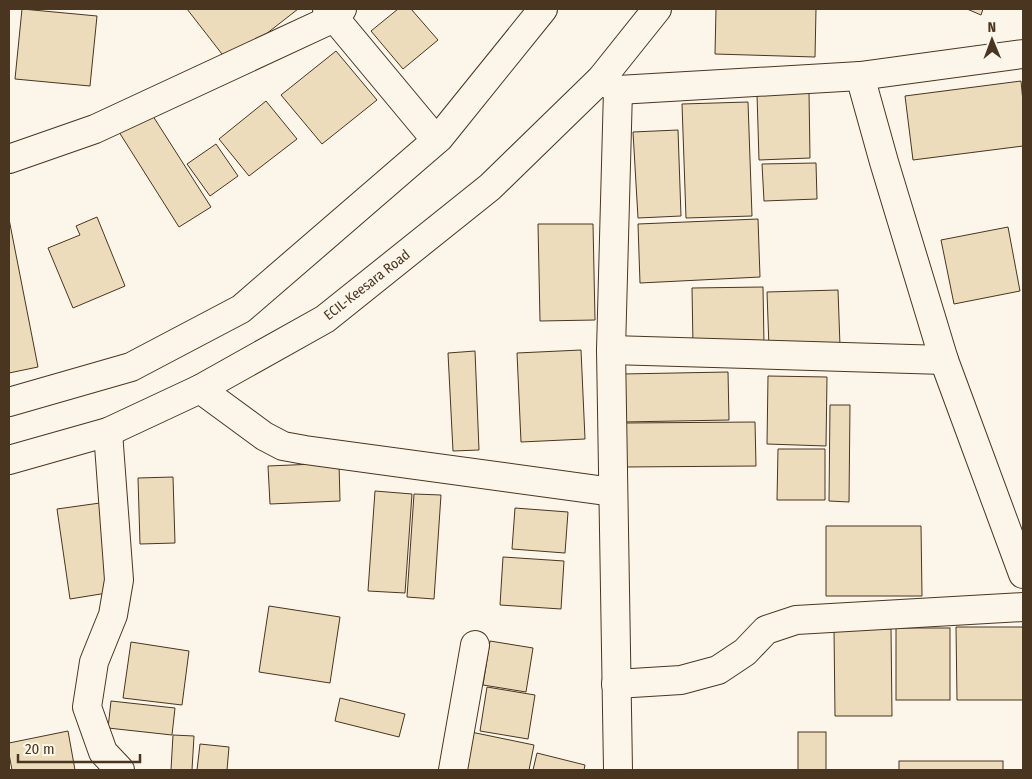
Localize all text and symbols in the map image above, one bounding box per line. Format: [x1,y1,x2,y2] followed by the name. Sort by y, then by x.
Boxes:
[967,15,1017,65] north arrow
[987,19,996,36] text: N
[321,246,413,324] street label: ECIL-Keesara Road
[18,732,140,764] scale bar
[25,740,55,758] text: 20 m

